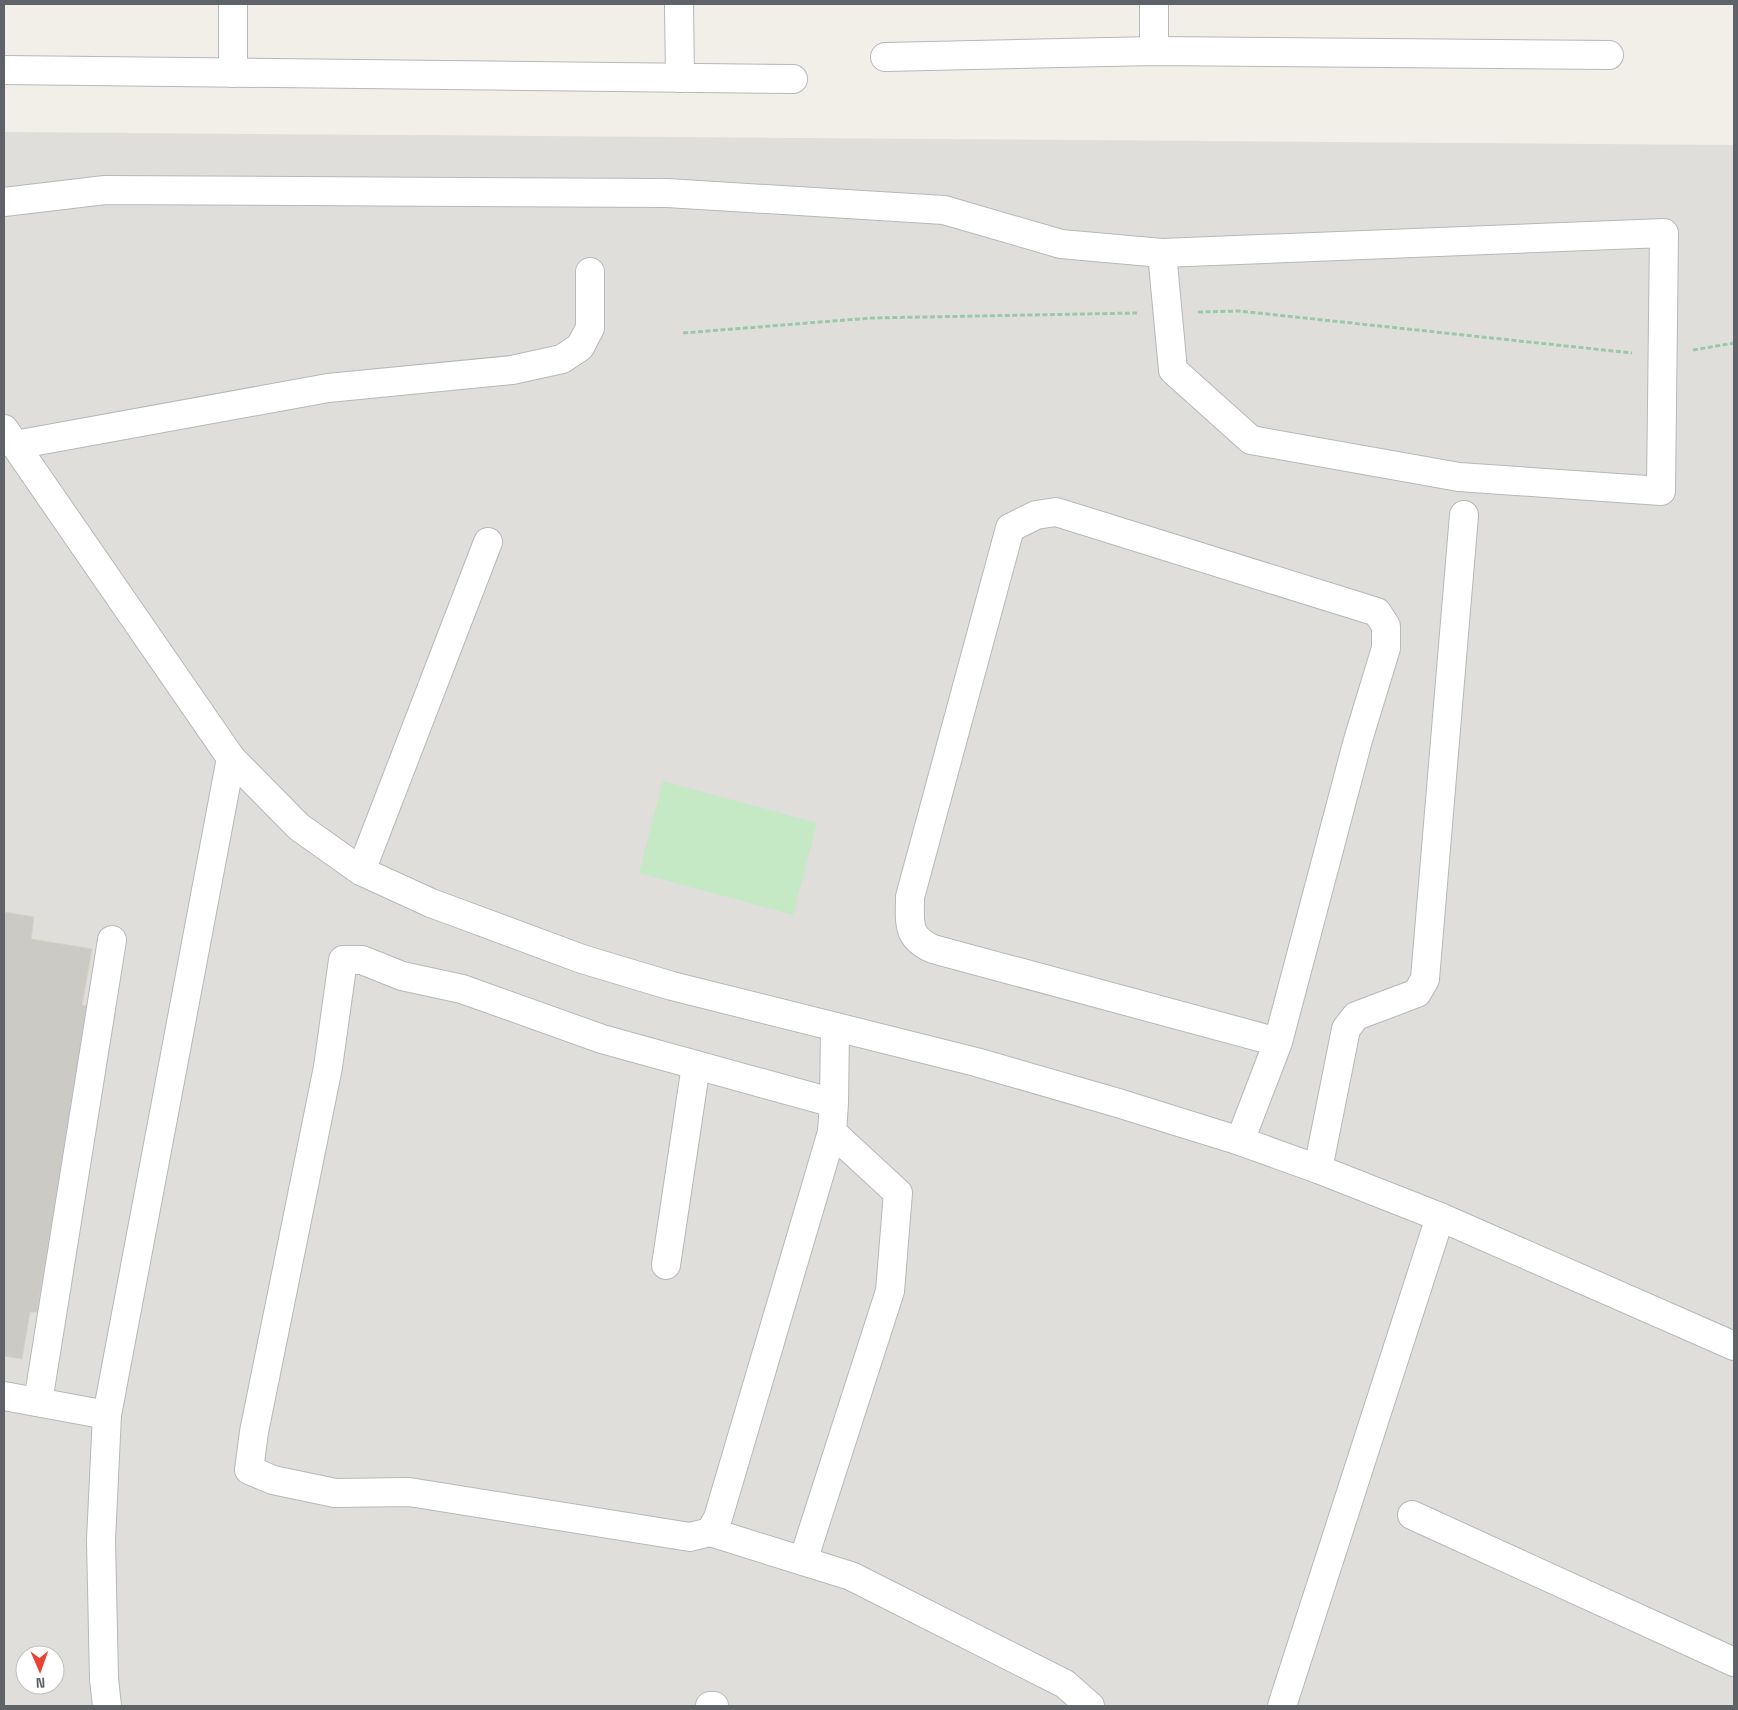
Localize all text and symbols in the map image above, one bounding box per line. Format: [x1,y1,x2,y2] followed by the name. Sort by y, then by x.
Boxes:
[15,1645,65,1695] north arrow
[35,1674,45,1692] text: N

